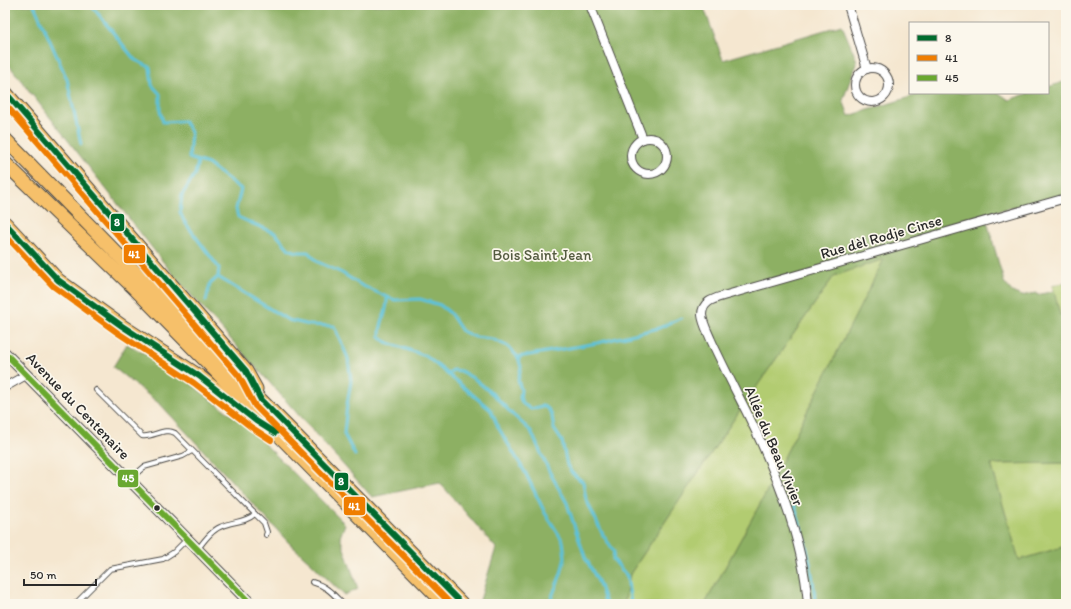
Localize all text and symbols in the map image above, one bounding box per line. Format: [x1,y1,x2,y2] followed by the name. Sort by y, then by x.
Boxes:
[909,22,1049,94] legend
[945,31,952,45] text: 8
[945,51,958,65] text: 41
[945,71,959,85] text: 45
[818,211,944,263] street label: Rue dèl Rodje Cinse
[110,213,125,232] line badge: 8
[114,216,120,229] text: 8
[123,244,146,264] line badge: 41
[492,246,592,264] park label: Bois Saint Jean
[128,248,141,261] text: 41
[22,349,134,463] street label: Avenue du Centenaire
[741,384,807,509] street label: Allée du Beau Vivier
[117,469,139,488] line badge: 45
[122,472,134,485] text: 45
[334,472,349,491] line badge: 8
[338,475,344,488] text: 8
[343,496,366,516] line badge: 41
[348,500,361,513] text: 41
[152,503,162,513] unlabelled marker
[24,561,96,587] scale bar
[30,568,56,582] text: 50 m

